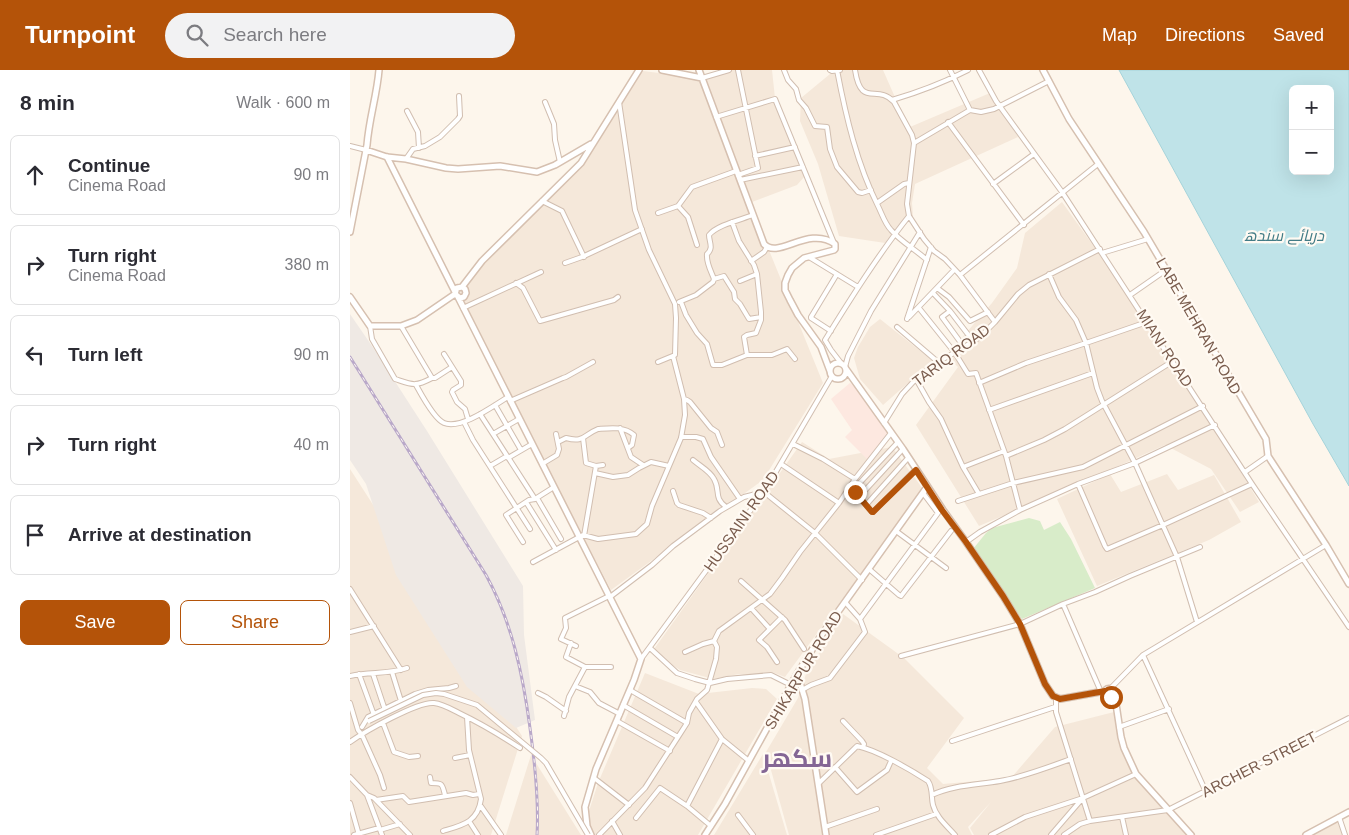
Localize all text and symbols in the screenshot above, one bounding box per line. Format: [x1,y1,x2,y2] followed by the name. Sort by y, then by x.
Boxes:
[165,13,515,58] search box
[25,21,135,48] text: Turnpoint
[183,21,211,49] icon: search
[223,24,327,45] text: Search here
[1102,25,1137,45] text: Map
[1165,25,1245,45] text: Directions
[1273,25,1324,45] text: Saved
[1289,85,1334,175] map controls
[1289,85,1334,130] button: +
[20,91,75,114] text: 8 min
[236,94,330,111] text: Walk · 600 m
[1289,130,1334,175] button: −
[68,155,150,176] text: Continue
[21,161,49,189] icon: ahead
[293,166,329,183] text: 90 m
[68,177,166,194] text: Cinema Road
[1244,227,1325,245] water label: دریائے سندھ
[68,245,156,266] text: Turn right
[21,251,49,279] icon: right
[1153,255,1245,398] street label: LABE MEHRAN ROAD
[285,256,329,273] text: 380 m
[68,267,166,284] text: Cinema Road
[1134,306,1196,390] street label: MIANI ROAD
[909,320,993,390] street label: TARIQ ROAD
[21,341,49,369] icon: left
[68,344,143,365] text: Turn left
[293,346,329,363] text: 90 m
[21,431,49,459] icon: right
[68,434,156,455] text: Turn right
[293,436,329,453] text: 40 m
[700,468,782,574] street label: HUSSAINI ROAD
[844,481,867,504] route end
[21,521,49,549] icon: arrive
[68,524,252,545] text: Arrive at destination
[20,600,170,645] button: Save
[180,600,330,645] button: Share
[761,608,845,732] street label: SHIKARPUR ROAD
[1100,686,1123,709] route start
[1199,728,1319,800] street label: ARCHER STREET
[761,744,832,773] district label: سکھر

